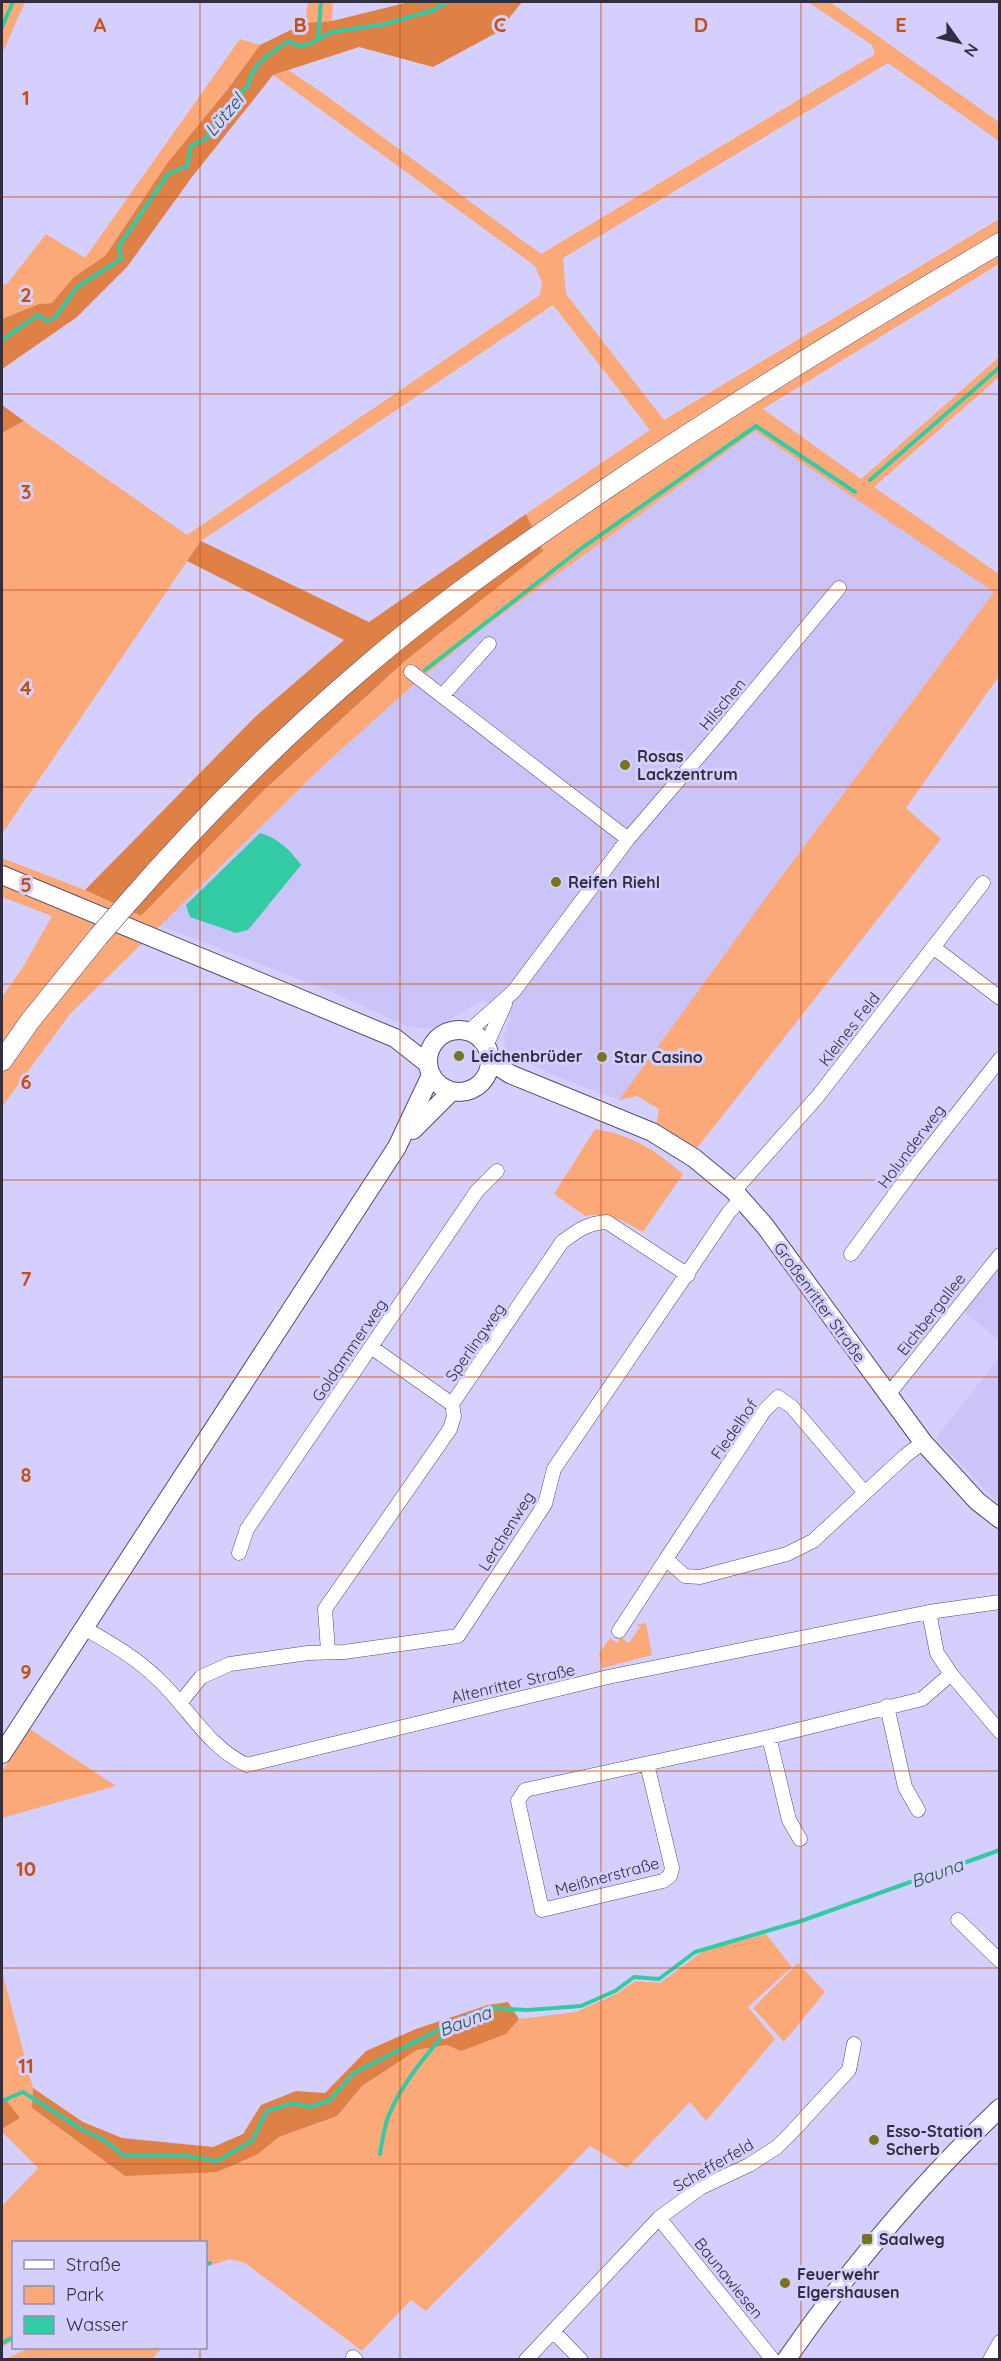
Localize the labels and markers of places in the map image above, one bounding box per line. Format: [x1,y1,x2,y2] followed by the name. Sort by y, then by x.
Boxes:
[637,746,738,784] place label: Rosas Lackzentrum
[618,758,632,772] marker: Rosas Lackzentrum
[568,872,660,892] place label: Reifen Riehl
[549,875,563,889] marker: Reifen Riehl
[471,1046,583,1066] place label: Leichenbrüder
[614,1047,703,1067] place label: Star Casino
[452,1049,466,1063] marker: Leichenbrüder
[595,1050,609,1064] marker: Star Casino
[886,2121,983,2159] place label: Esso-Station Scherb
[867,2133,881,2147] marker: Esso-Station Scherb
[879,2229,945,2249] place label: Saalweg
[860,2232,874,2246] marker: Saalweg
[797,2264,900,2302] place label: Feuerwehr Elgershausen
[778,2276,792,2290] marker: Feuerwehr Elgershausen

